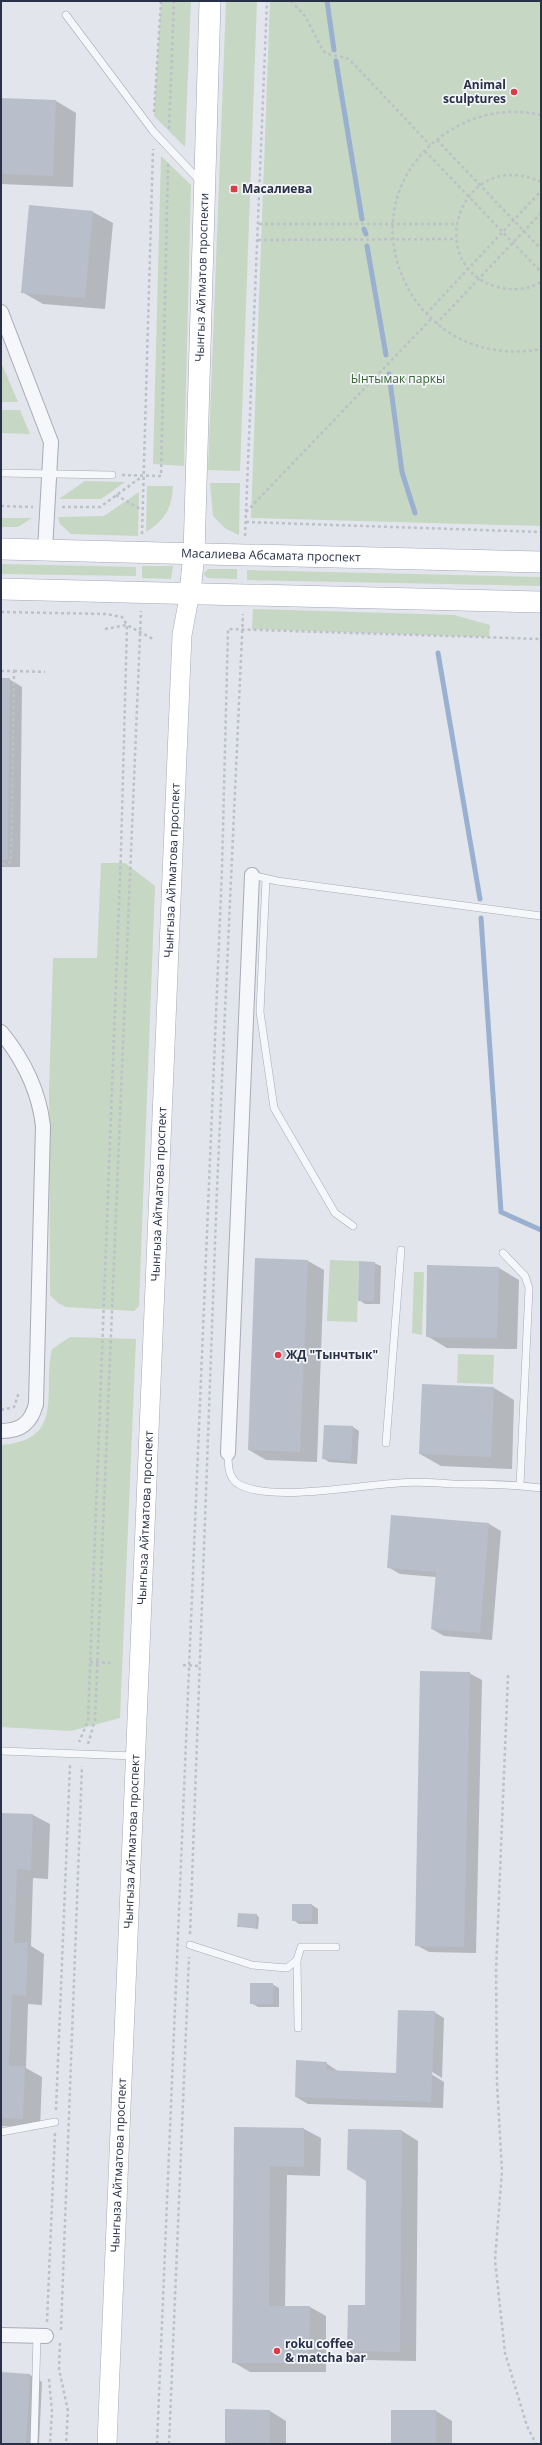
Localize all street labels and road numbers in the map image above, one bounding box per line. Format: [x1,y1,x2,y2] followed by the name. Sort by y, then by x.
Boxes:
[191,192,212,362] street label: Чынгыз Айтматов проспекти
[181,544,361,566] street label: Масалиева Абсамата проспект
[160,782,184,958] street label: Чынгыза Айтматова проспект
[146,1106,170,1282] street label: Чынгыза Айтматова проспект
[133,1430,157,1606] street label: Чынгыза Айтматова проспект
[119,1753,144,1929] street label: Чынгыза Айтматова проспект
[106,2077,130,2253] street label: Чынгыза Айтматова проспект

